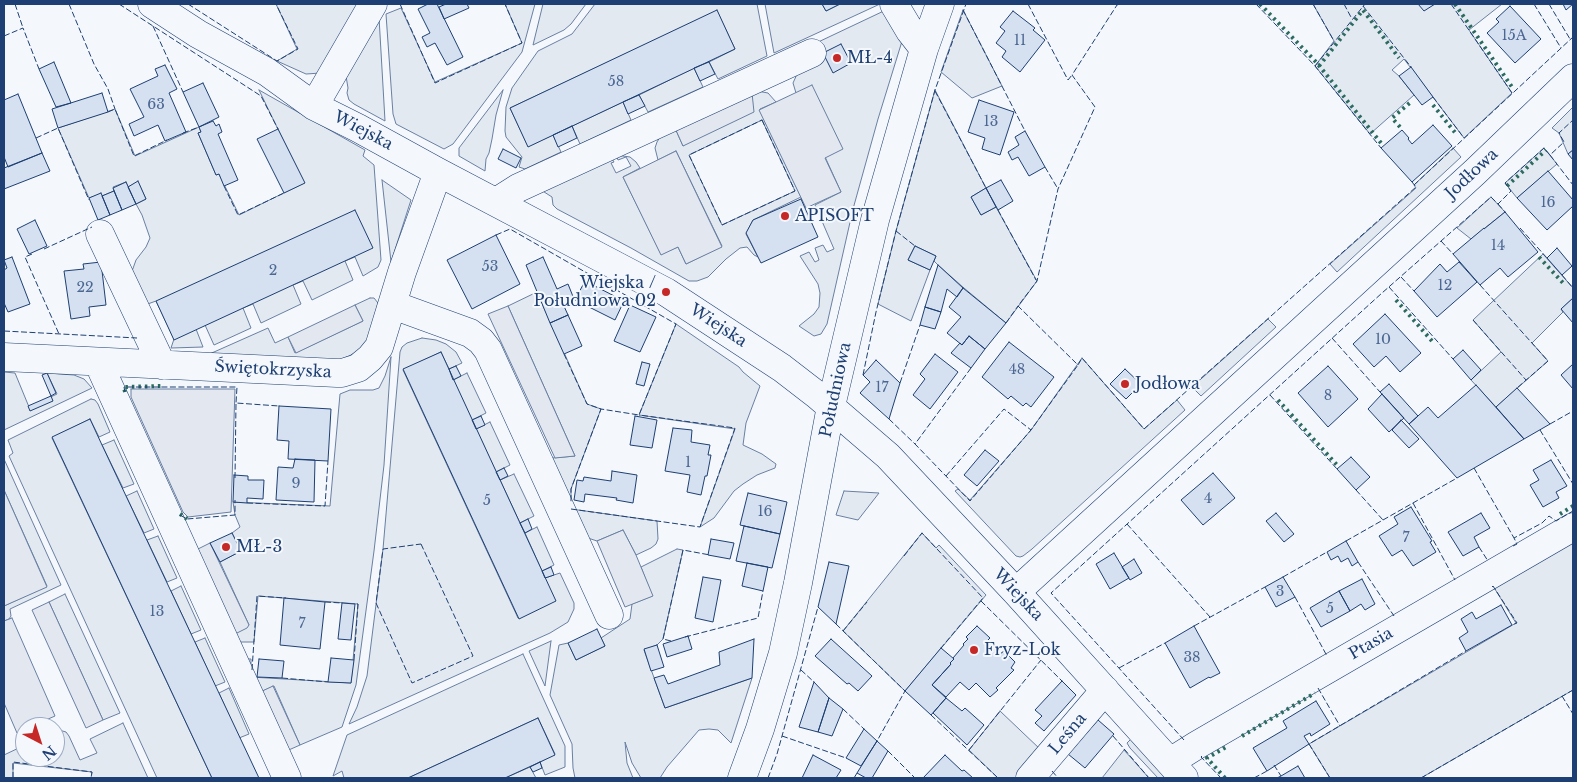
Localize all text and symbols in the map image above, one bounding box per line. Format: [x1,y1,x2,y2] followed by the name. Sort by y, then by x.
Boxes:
[1501,28,1527,44] house number: 15A
[1014,33,1026,49] house number: 11
[847,48,893,68] place label: MŁ-4
[831,52,843,64] marker: MŁ-4
[608,74,624,90] house number: 58
[147,97,165,113] house number: 63
[330,107,396,155] street label: Wiejska
[984,114,998,130] house number: 13
[1442,145,1502,203] street label: Jodłowa
[1540,195,1556,211] house number: 16
[795,206,874,226] place label: APISOFT
[779,210,791,222] marker: APISOFT
[1491,238,1505,254] house number: 14
[482,259,498,275] house number: 53
[269,263,277,279] house number: 2
[533,273,656,311] place label: Wiejska / Południowa 02
[1438,278,1452,294] house number: 12
[76,280,94,296] house number: 22
[660,286,672,298] marker: Wiejska / Południowa 02
[686,300,750,352] street label: Wiejska
[1375,332,1391,348] house number: 10
[817,341,855,439] street label: Południowa
[214,357,332,383] street label: Świętokrzyska
[1009,362,1025,378] house number: 48
[1135,374,1200,394] place label: Jodłowa
[1119,378,1131,390] marker: Jodłowa
[875,380,889,396] house number: 17
[1324,388,1332,404] house number: 8
[685,455,691,471] house number: 1
[291,476,301,492] house number: 9
[1204,491,1212,507] house number: 4
[483,493,491,509] house number: 5
[757,504,773,520] house number: 16
[1402,530,1410,546] house number: 7
[236,537,282,557] place label: MŁ-3
[220,541,232,553] marker: MŁ-3
[989,565,1047,625] street label: Wiejska
[1276,584,1284,600] house number: 3
[1326,601,1334,617] house number: 5
[150,604,164,620] house number: 13
[298,616,306,632] house number: 7
[1346,624,1396,664] street label: Ptasia
[984,640,1061,660] place label: Fryz-Lok
[968,644,980,656] marker: Fryz-Lok
[1183,650,1201,666] house number: 38
[1045,709,1091,759] street label: Leśna
[15,717,65,767] north arrow
[38,742,60,764] text: N

